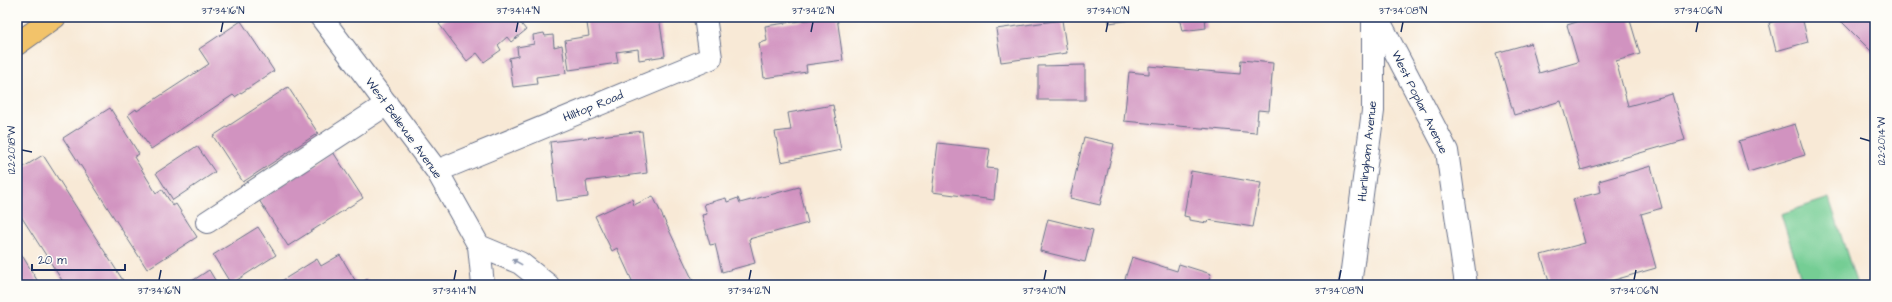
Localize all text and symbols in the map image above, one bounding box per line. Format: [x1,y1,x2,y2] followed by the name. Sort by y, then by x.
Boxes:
[201,4,245,18] text: 37°34'16"N
[496,4,540,18] text: 37°34'14"N
[792,4,834,18] text: 37°34'12"N
[1086,4,1130,18] text: 37°34'10"N
[1379,4,1427,18] text: 37°34'08"N
[1674,4,1722,18] text: 37°34'06"N
[1387,48,1452,157] street label: West Poplar Avenue
[361,74,446,183] street label: West Bellevue Avenue
[561,87,626,126] street label: Hilltop Road
[1354,99,1382,202] street label: Hurlingham Avenue
[1875,116,1889,165] text: 122°20'14"W
[5,125,19,174] text: 122°20'18"W
[32,246,125,272] scale bar
[38,252,67,269] text: 20 m
[511,259,523,265] one-way arrow
[137,284,181,298] text: 37°34'16"N
[432,284,476,298] text: 37°34'14"N
[728,284,770,298] text: 37°34'12"N
[1022,284,1066,298] text: 37°34'10"N
[1315,284,1363,298] text: 37°34'08"N
[1610,284,1658,298] text: 37°34'06"N

